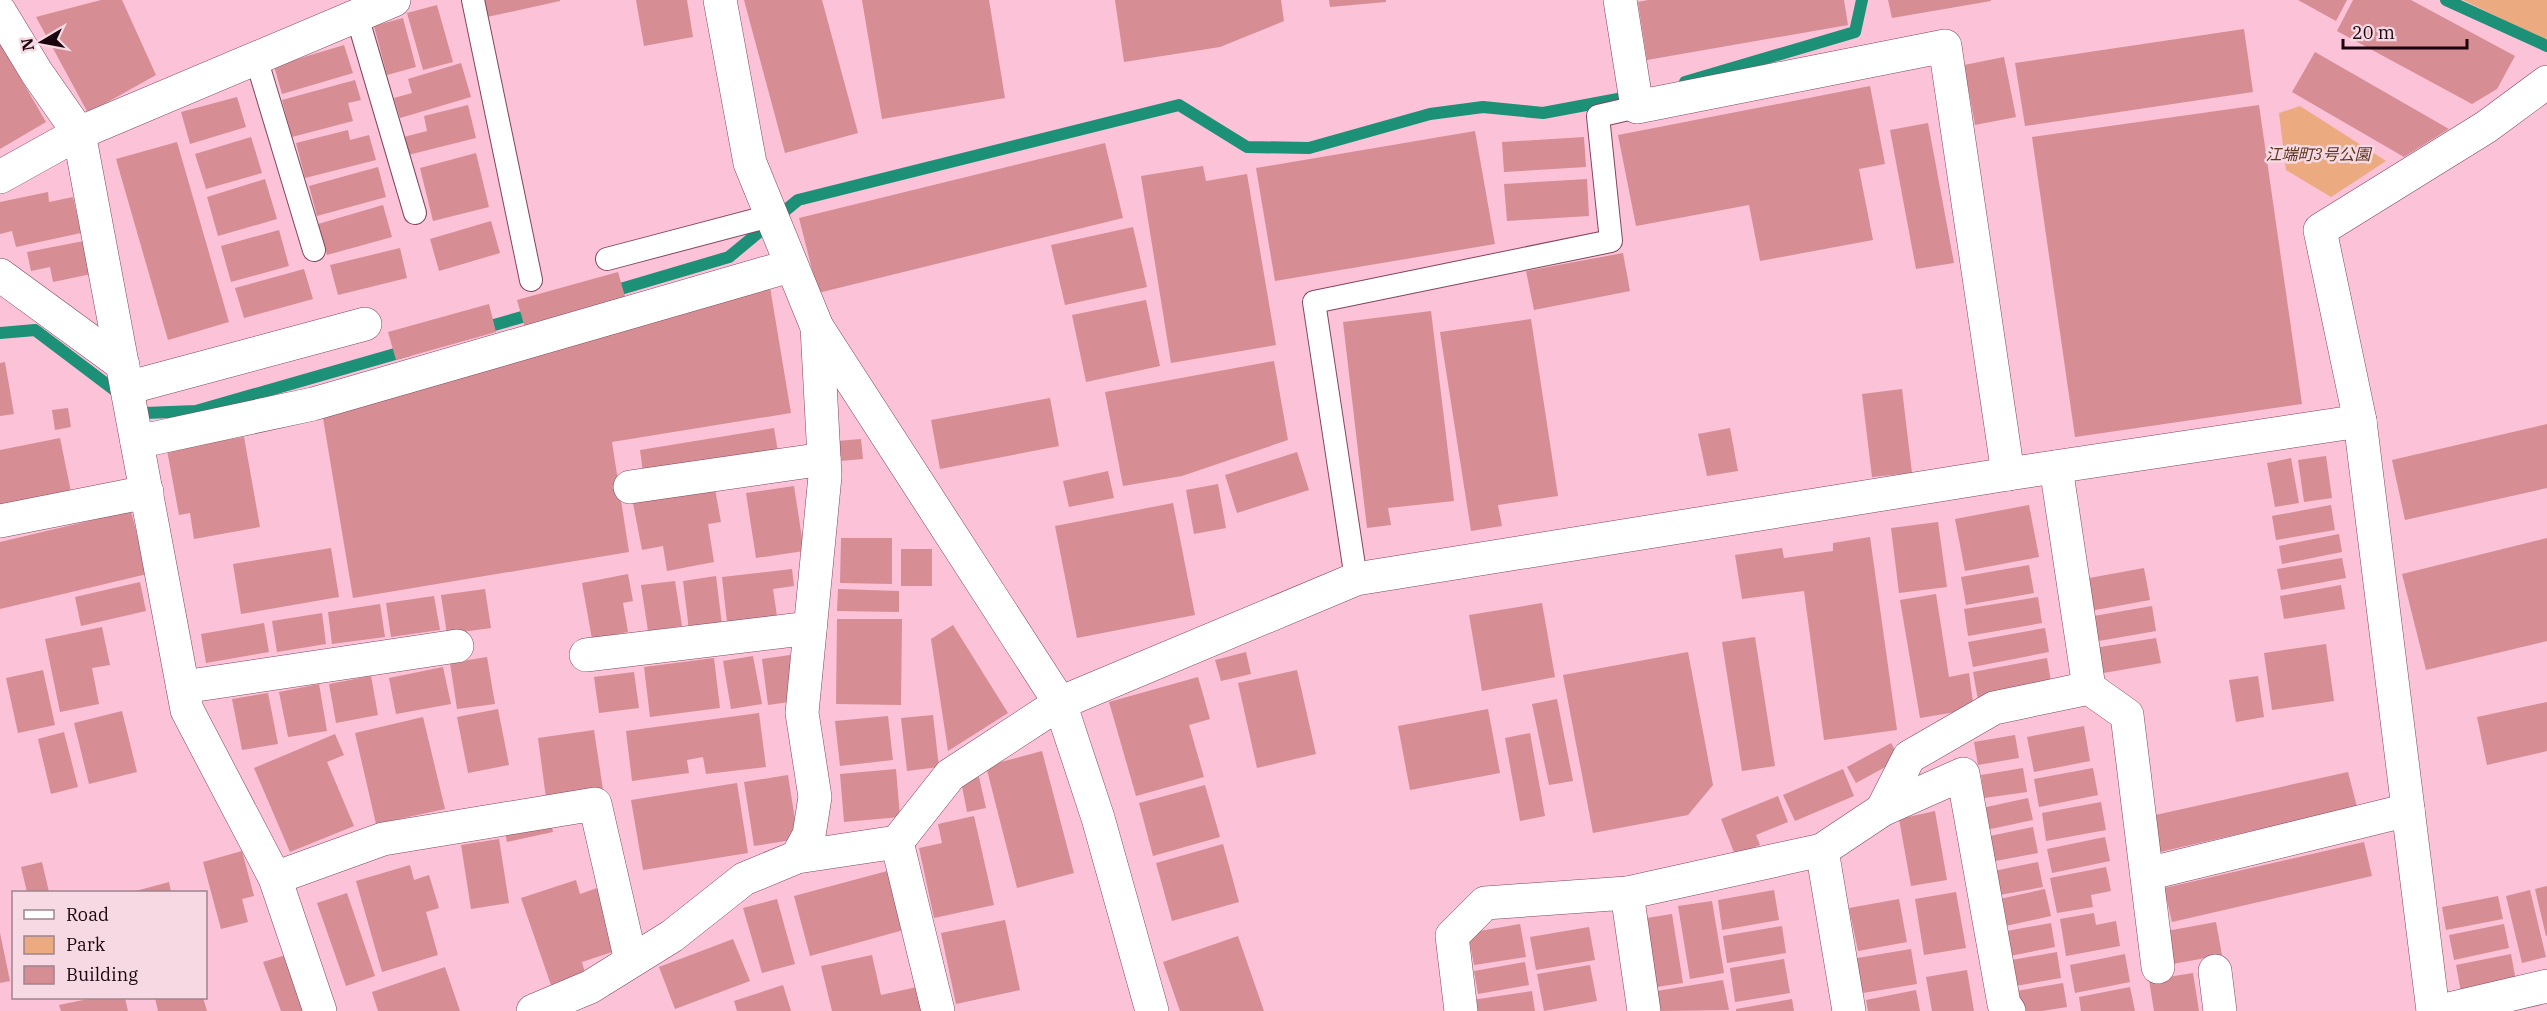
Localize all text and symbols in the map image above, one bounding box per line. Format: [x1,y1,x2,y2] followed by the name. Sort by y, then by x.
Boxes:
[12,12,72,72] north arrow
[2343,12,2468,50] scale bar
[2352,21,2395,44] text: 20 m
[16,37,38,53] text: N
[2266,144,2372,164] park label: 江端町3号公園
[12,891,207,999] legend
[66,903,109,926] text: Road
[66,933,106,956] text: Park
[66,963,138,986] text: Building

